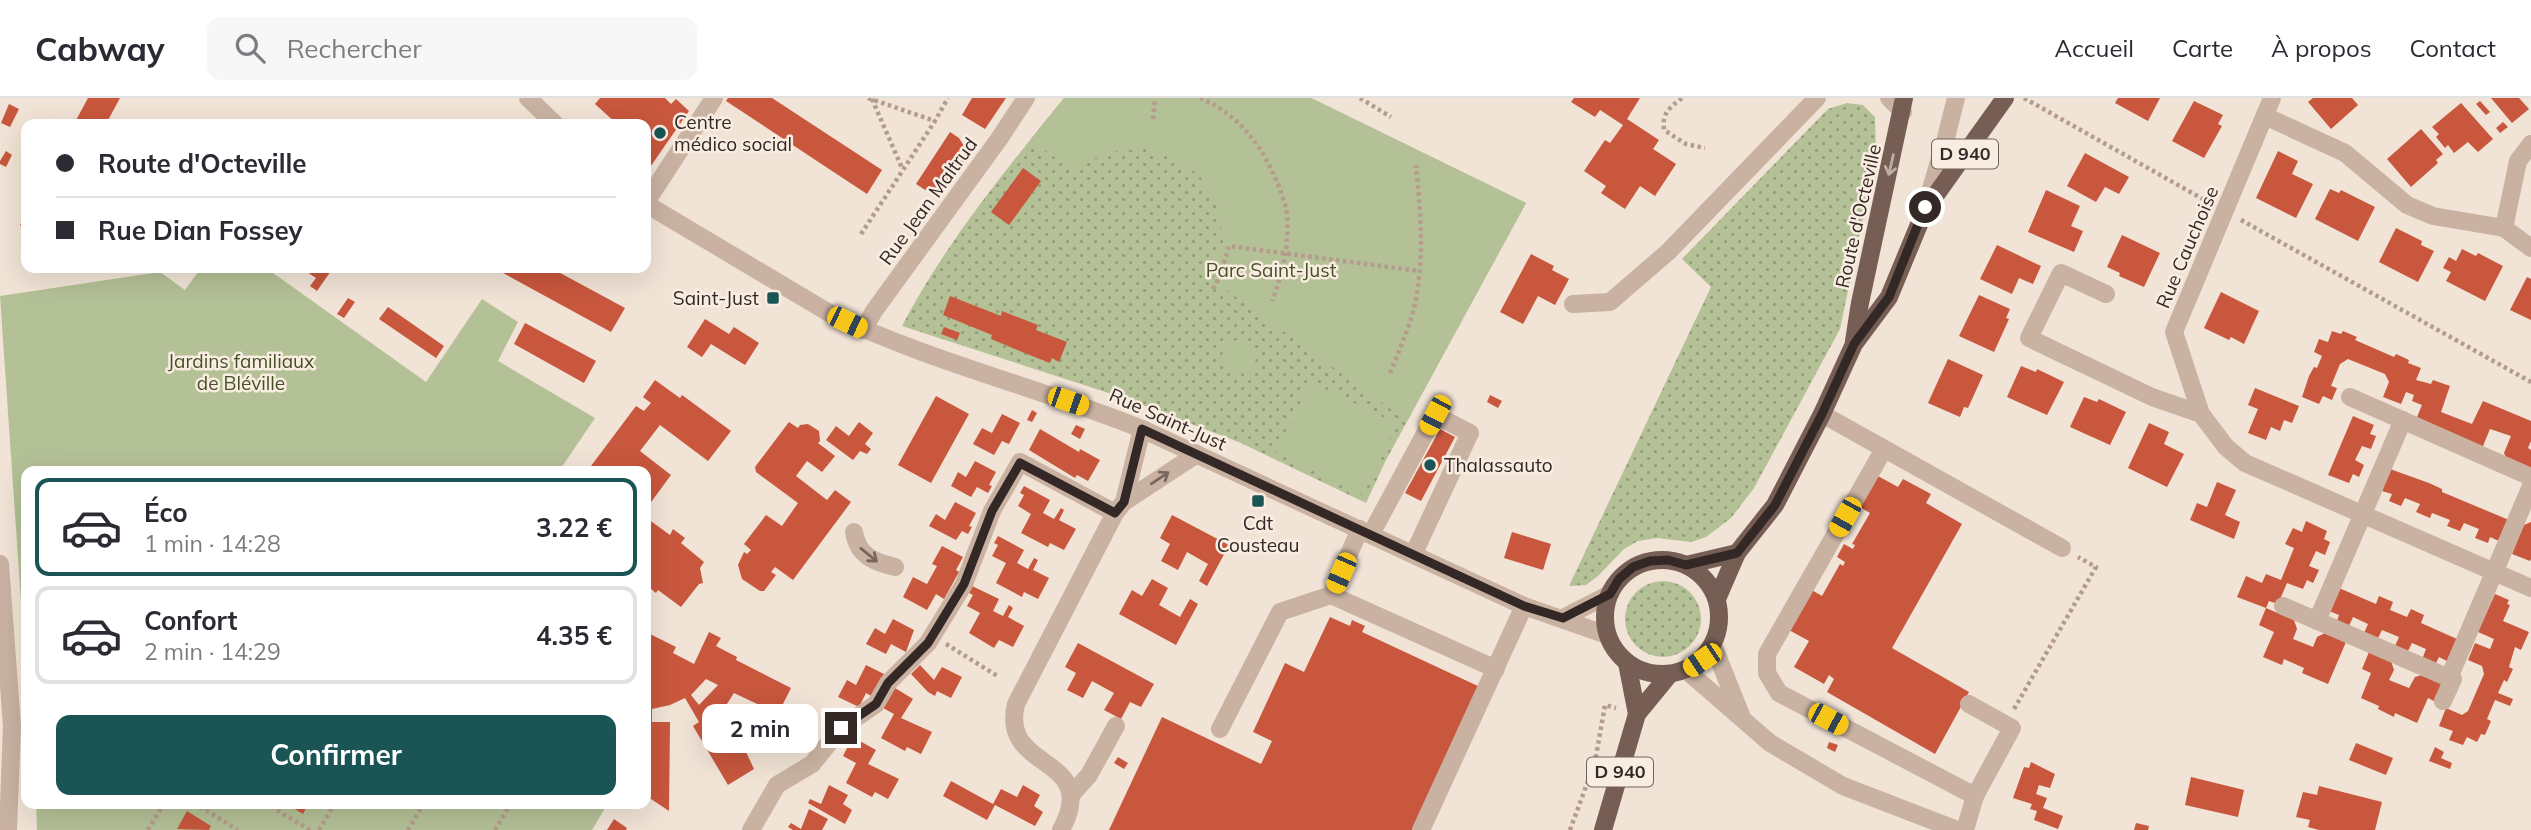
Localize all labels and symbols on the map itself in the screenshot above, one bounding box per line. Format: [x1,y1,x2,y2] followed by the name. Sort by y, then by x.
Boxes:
[674,110,792,156] place label: Centre médico social
[652,125,668,141] marker: Centre médico social
[874,133,982,269] street label: Rue Jean Maltrud
[1932,140,1998,168] road number: D 940
[1830,142,1886,290] street label: Route d'Octeville
[1883,153,1897,176] one-way arrow
[2151,182,2223,312] street label: Rue Cauchoise
[1909,191,1941,223] route start
[1206,258,1337,282] park label: Parc Saint-Just
[673,286,759,310] place label: Saint-Just
[765,290,781,306] marker: Saint-Just
[824,303,871,341] car
[168,349,314,395] park label: Jardins familiaux de Bléville
[1106,382,1231,456] street label: Rue Saint-Just
[1045,384,1092,418] car
[1416,392,1455,438] car
[1444,453,1553,477] place label: Thalassauto
[1422,457,1438,473] marker: Thalassauto
[1150,470,1170,484] one-way arrow
[1250,493,1266,509] marker: Cdt Cousteau
[1826,494,1865,540] car
[1217,511,1299,557] place label: Cdt Cousteau
[860,547,878,563] one-way arrow
[1323,550,1360,596] car
[1679,640,1726,680] car
[1805,700,1852,738] car
[701,704,816,752] callout: 2 min
[825,712,857,744] route end
[1587,758,1653,786] road number: D 940

